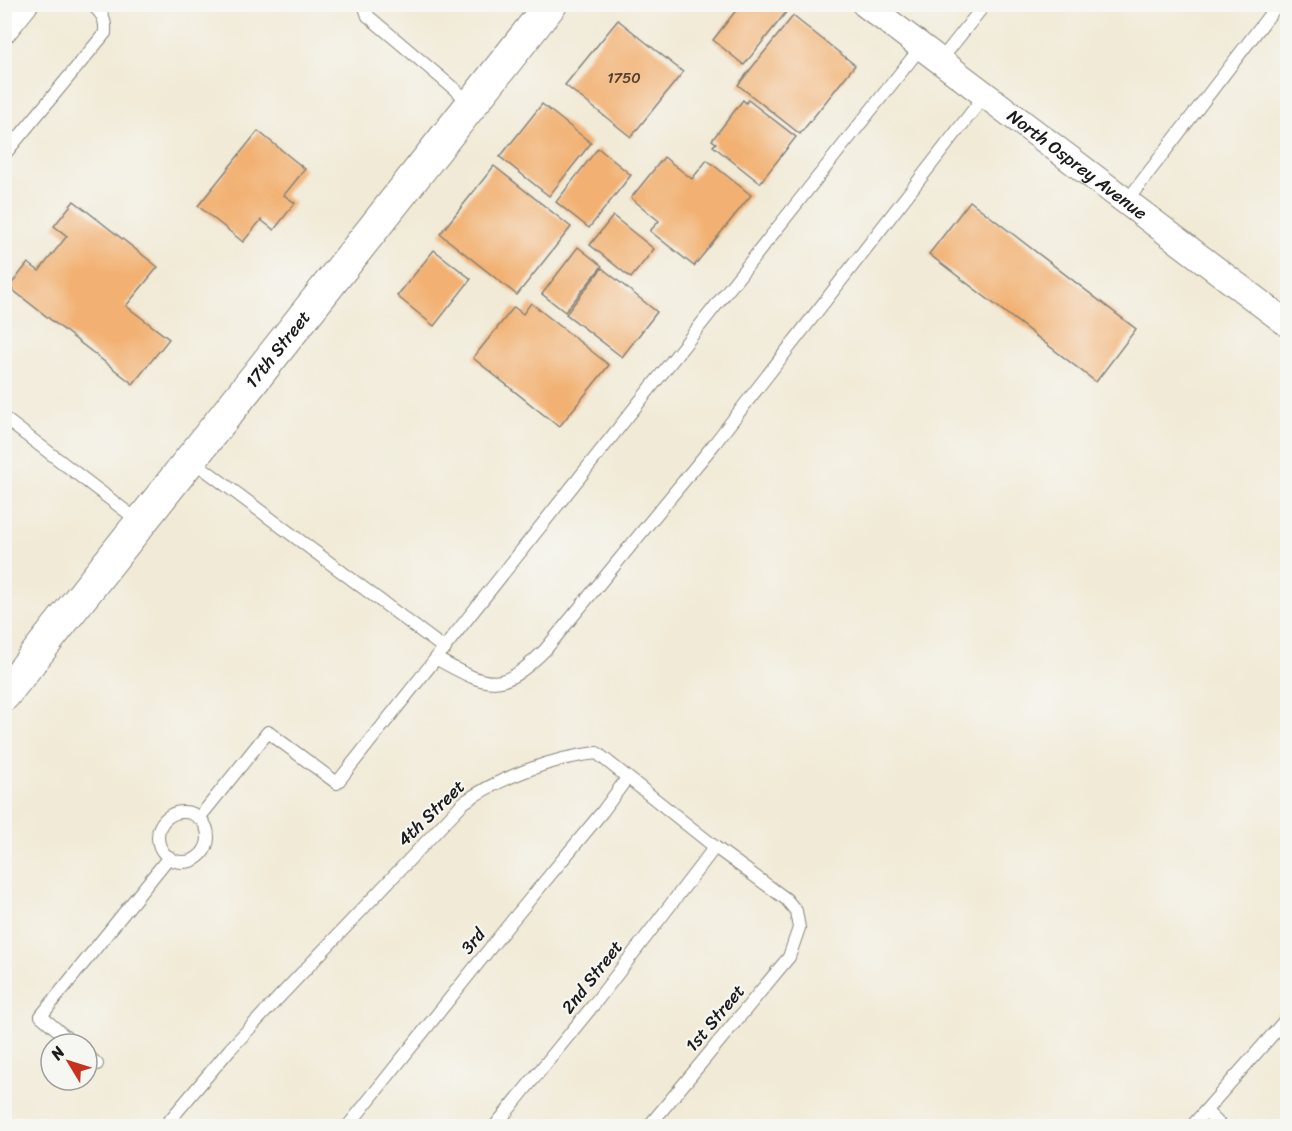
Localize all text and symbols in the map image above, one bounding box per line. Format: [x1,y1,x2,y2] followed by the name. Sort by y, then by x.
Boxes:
[607,65,641,91] house number: 1750
[1000,101,1154,228] street label: North Osprey Avenue
[236,303,319,395] street label: 17th Street
[389,772,473,854] street label: 4th Street
[452,919,495,961] street label: 3rd
[553,933,631,1021] street label: 2nd Street
[677,977,753,1059] street label: 1st Street
[39,1032,99,1092] north arrow
[42,1039,73,1067] text: N

